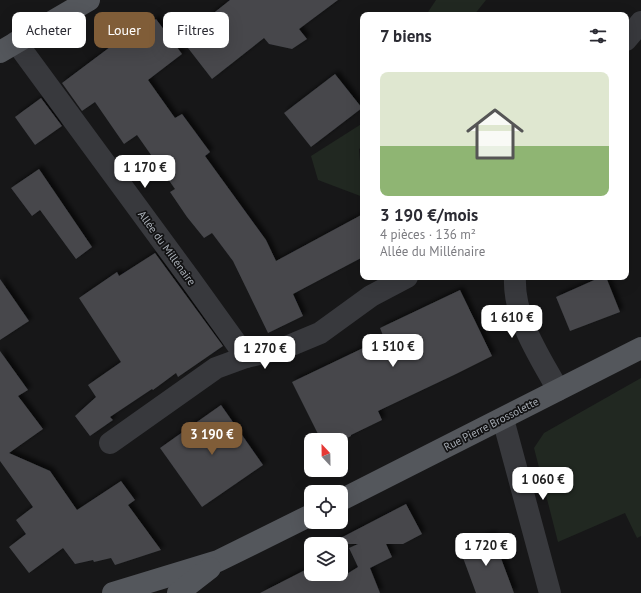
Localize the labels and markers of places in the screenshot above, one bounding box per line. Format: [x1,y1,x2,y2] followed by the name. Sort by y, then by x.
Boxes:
[108,155,182,189] pin: 1 170 €
[475,305,549,339] pin: 1 610 €
[356,334,430,368] pin: 1 510 €
[228,336,302,370] pin: 1 270 €
[175,422,249,456] pin: 3 190 €
[506,467,580,501] pin: 1 060 €
[449,533,523,567] pin: 1 720 €

